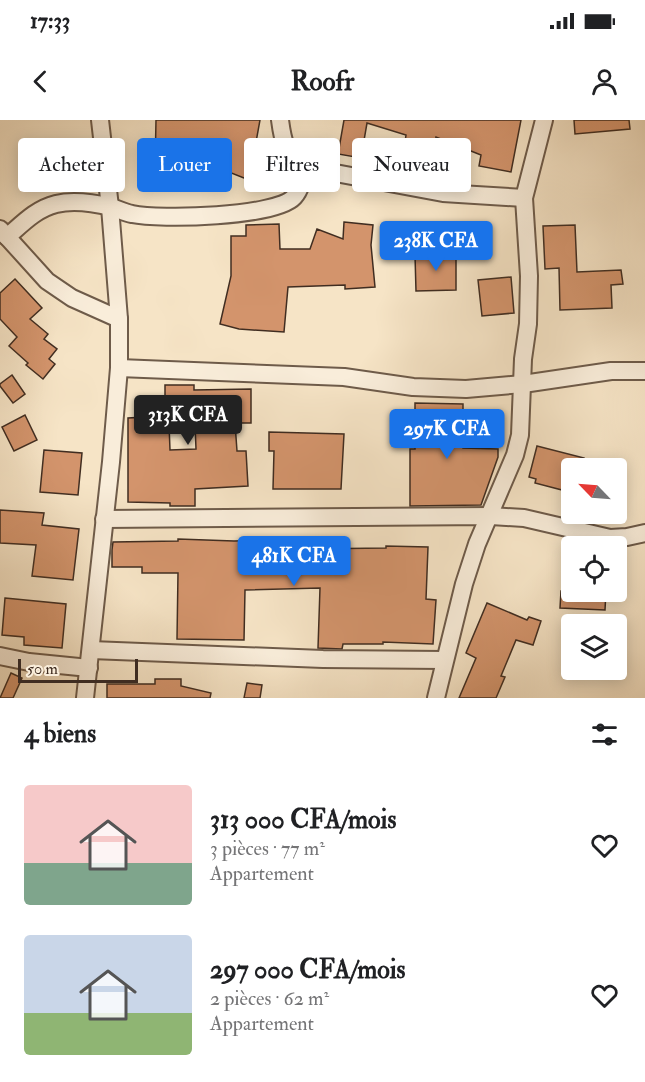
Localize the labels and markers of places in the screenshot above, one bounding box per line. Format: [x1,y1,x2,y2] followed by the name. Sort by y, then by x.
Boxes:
[374,221,498,272] pin: 238K CFA
[126,395,250,446] pin: 313K CFA
[385,409,509,460] pin: 297K CFA
[232,536,356,587] pin: 481K CFA

